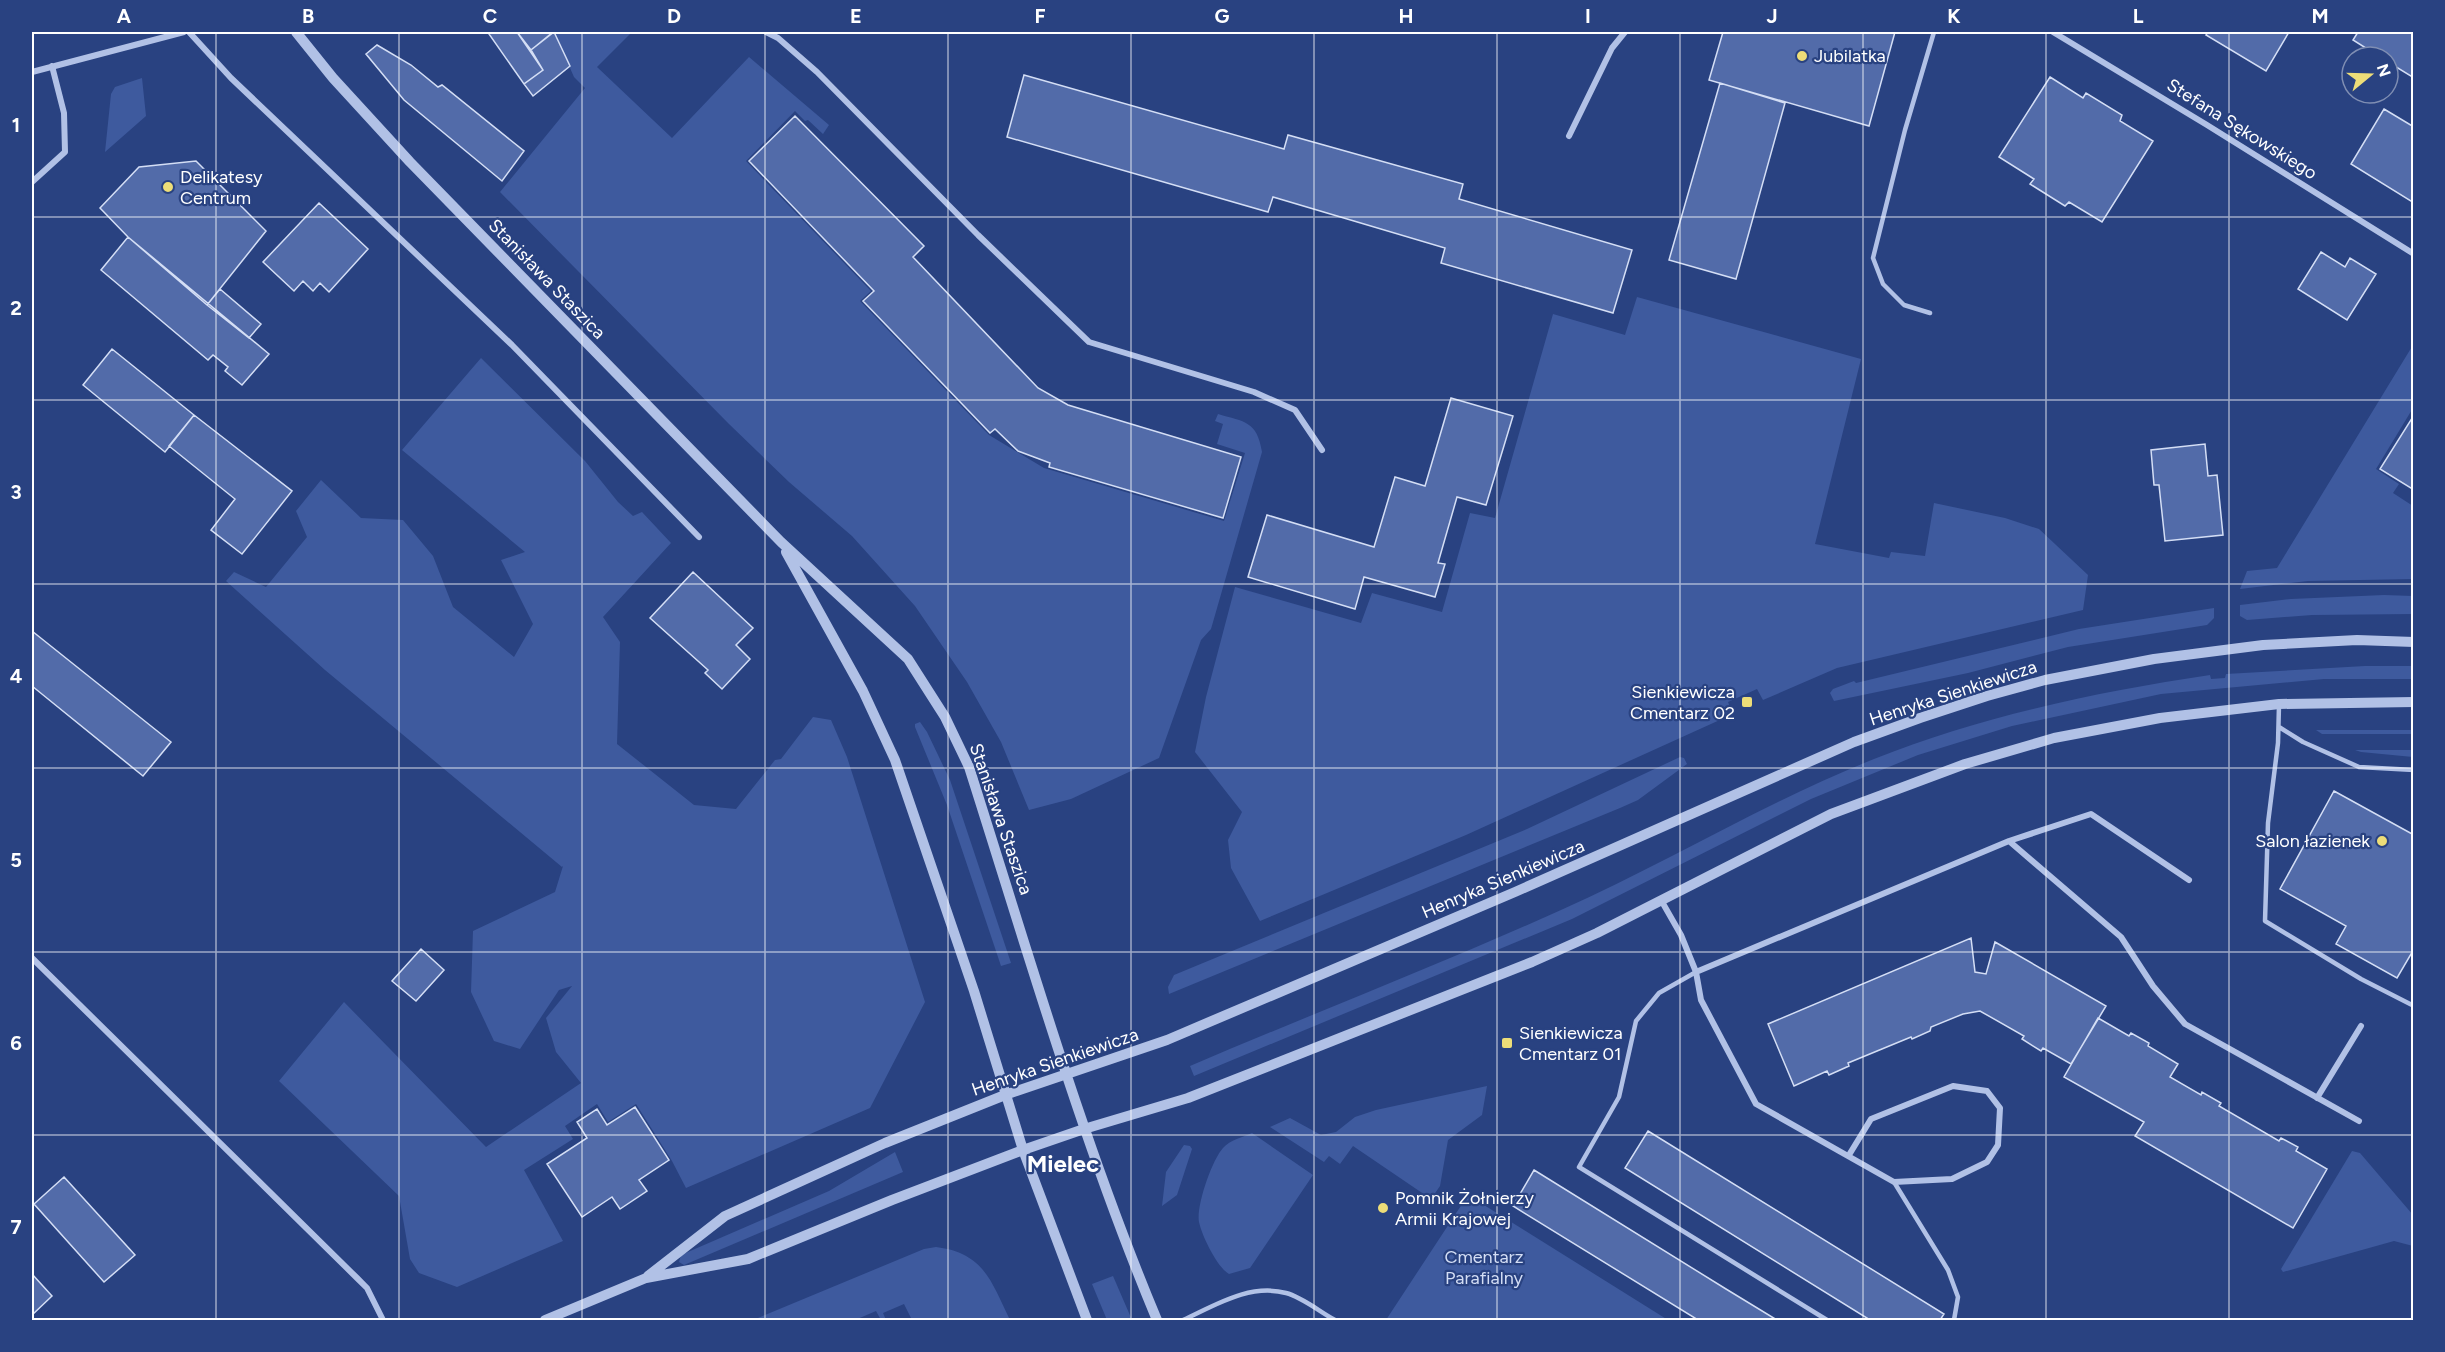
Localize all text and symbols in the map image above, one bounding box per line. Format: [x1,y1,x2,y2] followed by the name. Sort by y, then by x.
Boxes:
[117,4,132,28] text: A
[302,4,314,28] text: B
[483,4,497,28] text: C
[667,4,681,28] text: D
[850,4,862,28] text: E
[1034,4,1046,28] text: F
[1215,4,1230,28] text: G
[1399,4,1414,28] text: H
[1585,4,1591,28] text: I
[1766,4,1778,28] text: J
[1947,4,1961,28] text: K
[2133,4,2144,28] text: L
[2311,4,2329,28] text: M
[1814,45,1886,67] place label: Jubilatka
[2340,45,2400,105] north arrow
[1795,49,1809,63] marker: Jubilatka
[2373,61,2395,79] text: N
[2163,74,2321,184] street label: Stefana Sękowskiego
[12,113,20,137] text: 1
[180,166,263,209] place label: Delikatesy Centrum
[161,180,175,194] marker: Delikatesy Centrum
[484,214,610,344] street label: Stanisława Staszica
[10,296,22,320] text: 2
[10,480,22,504] text: 3
[1867,656,2039,730] street label: Henryka Sienkiewicza
[10,664,23,688] text: 4
[1630,681,1735,724] place label: Sienkiewicza Cmentarz 02
[1740,695,1754,709] marker: Sienkiewicza Cmentarz 02
[965,740,1037,898] street label: Stanisława Staszica
[2255,830,2370,852] place label: Salon łazienek
[2375,834,2389,848] marker: Salon łazienek
[1418,835,1588,923] street label: Henryka Sienkiewicza
[10,848,22,872] text: 5
[1519,1022,1623,1065] place label: Sienkiewicza Cmentarz 01
[969,1023,1141,1101] street label: Henryka Sienkiewicza
[10,1031,22,1055] text: 6
[1500,1036,1514,1050] marker: Sienkiewicza Cmentarz 01
[1027,1149,1099,1178] district label: Mielec
[1395,1187,1534,1230] place label: Pomnik Żołnierzy Armii Krajowej
[1376,1201,1390,1215] marker: Pomnik Żołnierzy Armii Krajowej
[10,1215,22,1239] text: 7
[1444,1246,1524,1289] park label: Cmentarz Parafialny

